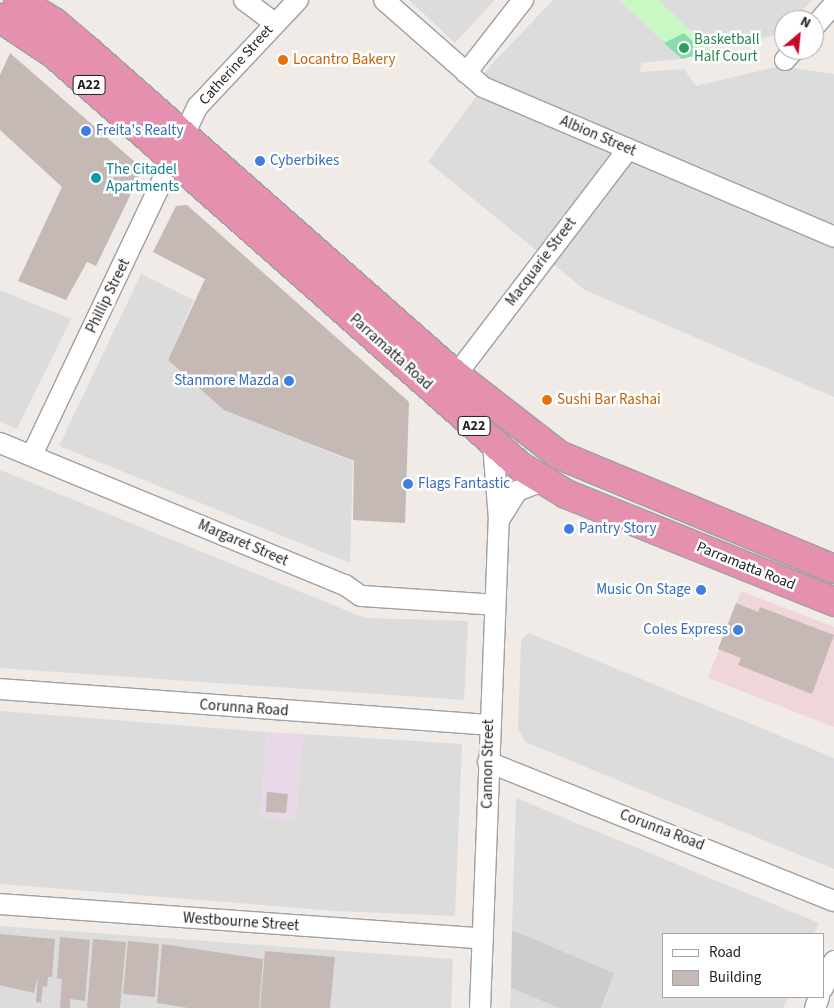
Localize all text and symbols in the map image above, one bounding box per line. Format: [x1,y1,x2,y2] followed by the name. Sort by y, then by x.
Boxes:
[774,10,824,60] north arrow
[797,12,814,34] text: N
[195,21,277,109] street label: Catherine Street
[694,30,759,65] place label: Basketball Half Court
[678,42,690,54] marker: Basketball Half Court
[293,51,396,69] place label: Locantro Bakery
[277,54,289,66] marker: Locantro Bakery
[72,74,106,96] road number: A22
[557,112,639,160] street label: Albion Street
[96,122,183,140] place label: Freita's Realty
[80,125,92,137] marker: Freita's Realty
[270,152,339,170] place label: Cyberbikes
[254,155,266,167] marker: Cyberbikes
[106,160,179,195] place label: The Citadel Apartments
[90,172,102,184] marker: The Citadel Apartments
[502,214,580,310] street label: Macquarie Street
[82,256,134,336] street label: Phillip Street
[346,310,436,394] street label: Parramatta Road
[174,372,279,390] place label: Stanmore Mazda
[283,375,295,387] marker: Stanmore Mazda
[557,391,661,409] place label: Sushi Bar Rashai
[541,394,553,406] marker: Sushi Bar Rashai
[456,414,492,438] road number: A22
[418,475,510,493] place label: Flags Fantastic
[402,478,414,490] marker: Flags Fantastic
[195,516,291,570] street label: Margaret Street
[579,520,657,538] place label: Pantry Story
[563,523,575,535] marker: Pantry Story
[694,538,798,594] street label: Parramatta Road
[596,581,691,599] place label: Music On Stage
[695,584,707,596] marker: Music On Stage
[643,621,728,639] place label: Coles Express
[732,624,744,636] marker: Coles Express
[199,696,289,720] street label: Corunna Road
[478,719,498,809] street label: Cannon Street
[617,806,707,854] street label: Corunna Road
[182,909,300,935] street label: Westbourne Street
[662,933,824,998] legend
[709,942,741,963] text: Road
[709,967,761,988] text: Building

